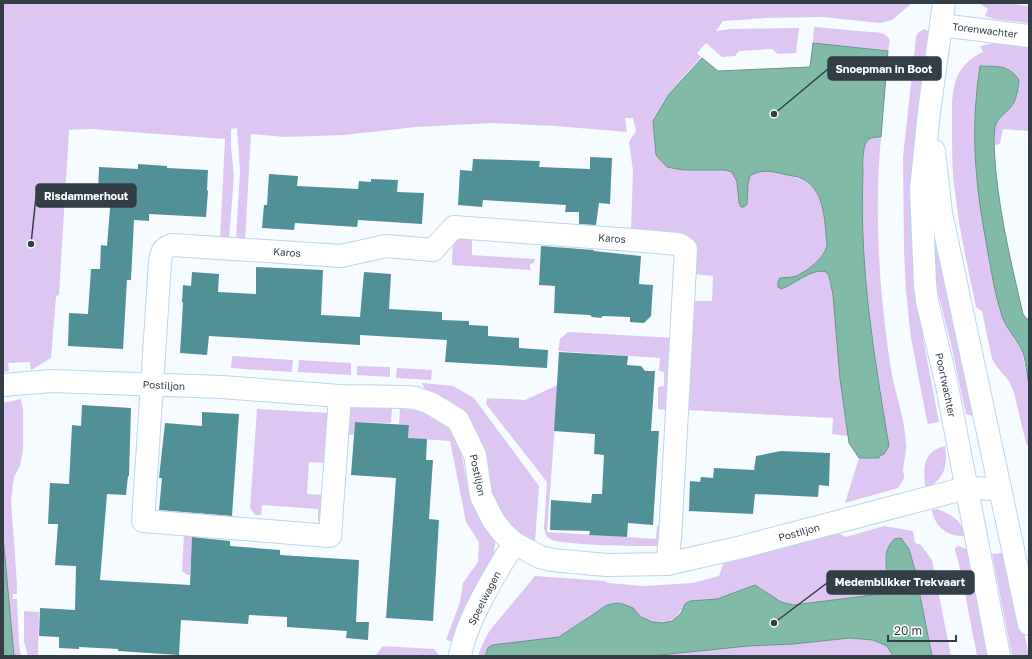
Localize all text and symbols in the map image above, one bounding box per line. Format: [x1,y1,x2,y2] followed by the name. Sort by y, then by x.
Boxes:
[952,20,1018,40] street label: Torenwachter
[828,57,941,80] callout: Snoepman in Boot
[835,62,933,75] text: Snoepman in Boot
[36,184,136,207] callout: Risdammerhout
[44,189,129,202] text: Risdammerhout
[598,231,626,245] street label: Karos
[273,245,301,259] street label: Karos
[933,352,959,418] street label: Poortwachter
[142,378,186,392] street label: Postiljon
[468,453,488,497] street label: Postiljon
[777,521,821,543] street label: Postiljon
[465,569,503,627] street label: Speelwagen
[827,571,974,594] callout: Medemblikker Trekvaart
[835,575,966,588] text: Medemblikker Trekvaart
[888,617,956,643] scale bar
[894,623,922,638] text: 20 m

